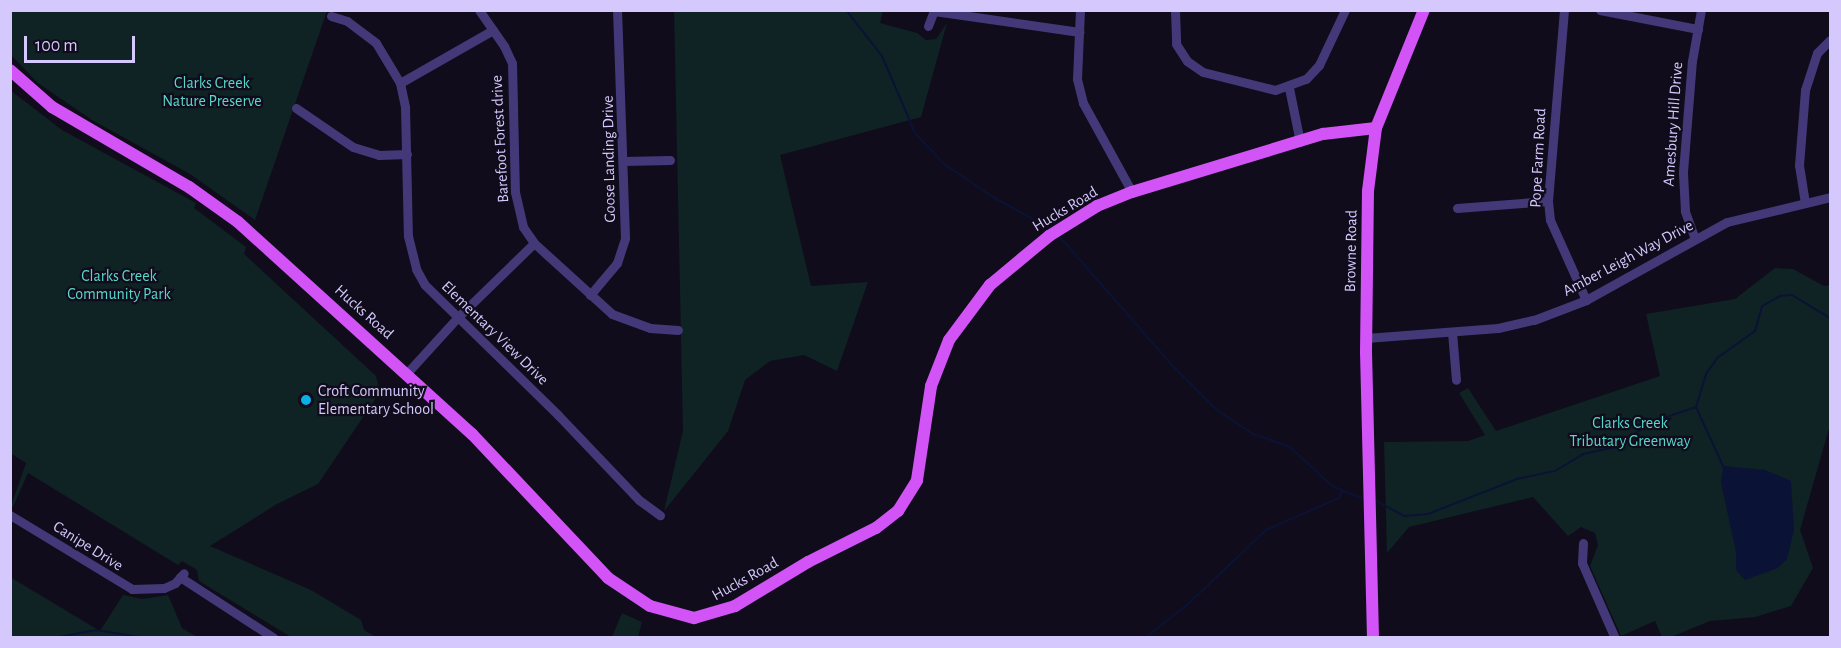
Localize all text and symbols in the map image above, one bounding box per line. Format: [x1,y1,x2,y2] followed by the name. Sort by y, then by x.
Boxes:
[27,24,138,62] scale bar
[35,37,78,55] text: 100 m
[1659,61,1687,187] street label: Amesbury Hill Drive
[162,73,262,111] park label: Clarks Creek Nature Preserve
[487,75,513,203] street label: Barefoot Forest drive
[598,95,620,223] street label: Goose Landing Drive
[1526,108,1550,208] street label: Pope Farm Road
[1029,182,1101,236] street label: Hucks Road
[1341,210,1361,292] street label: Browne Road
[1559,215,1697,301] street label: Amber Leigh Way Drive
[67,266,171,304] park label: Clarks Creek Community Park
[437,277,553,389] street label: Elementary View Drive
[331,281,397,343] street label: Hucks Road
[318,381,434,419] place label: Croft Community Elementary School
[299,393,313,407] marker: Croft Community Elementary School
[1569,413,1691,451] park label: Clarks Creek Tributary Greenway
[49,517,127,575] street label: Canipe Drive
[709,553,781,605] street label: Hucks Road

